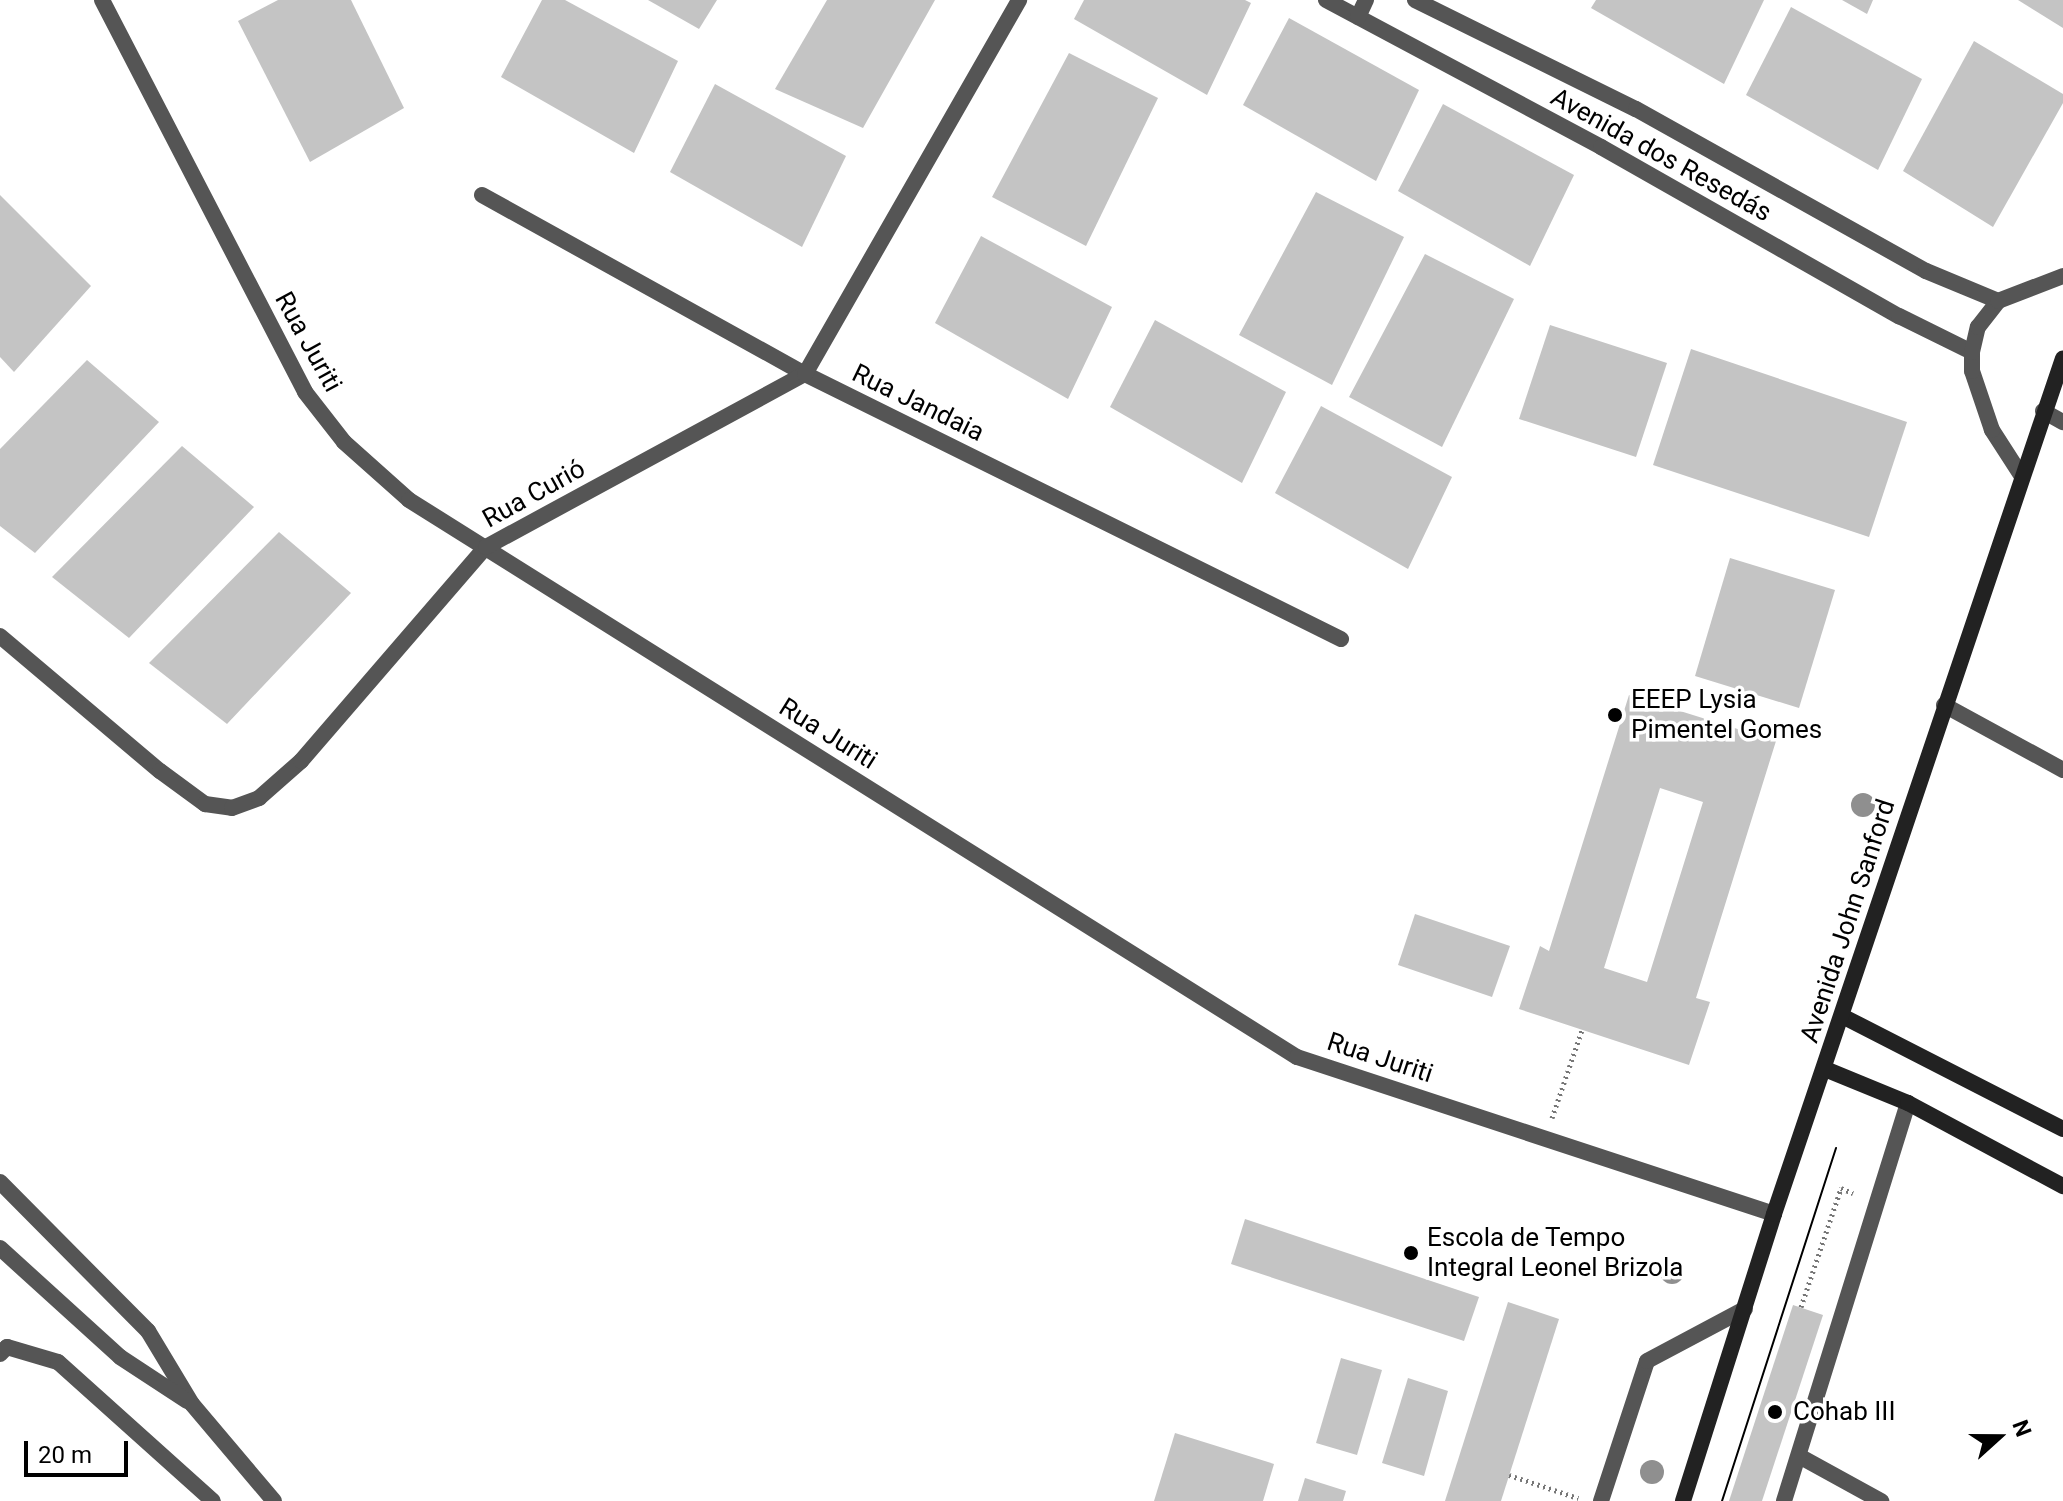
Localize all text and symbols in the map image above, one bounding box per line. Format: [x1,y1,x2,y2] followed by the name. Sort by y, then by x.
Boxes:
[1545,81,1777,229] street label: Avenida dos Resedás
[268,287,348,397] street label: Rua Juriti
[847,358,989,448] street label: Rua Jandaia
[477,453,591,535] street label: Rua Curió
[1631,684,1822,746] place label: EEEP Lysia Pimentel Gomes
[773,692,883,776] street label: Rua Juriti
[1606,706,1624,724] marker: EEEP Lysia Pimentel Gomes
[1794,795,1902,1047] street label: Avenida John Sanford
[1323,1026,1437,1090] street label: Rua Juriti
[1427,1222,1683,1284] place label: Escola de Tempo Integral Leonel Brizola
[1402,1244,1420,1262] marker: Escola de Tempo Integral Leonel Brizola
[1793,1396,1895,1428] place label: Cohab III
[1959,1397,2039,1477] north arrow
[1764,1401,1786,1423] marker: Cohab III
[2007,1416,2036,1440] text: N
[28,1425,132,1475] scale bar
[38,1441,92,1469] text: 20 m

